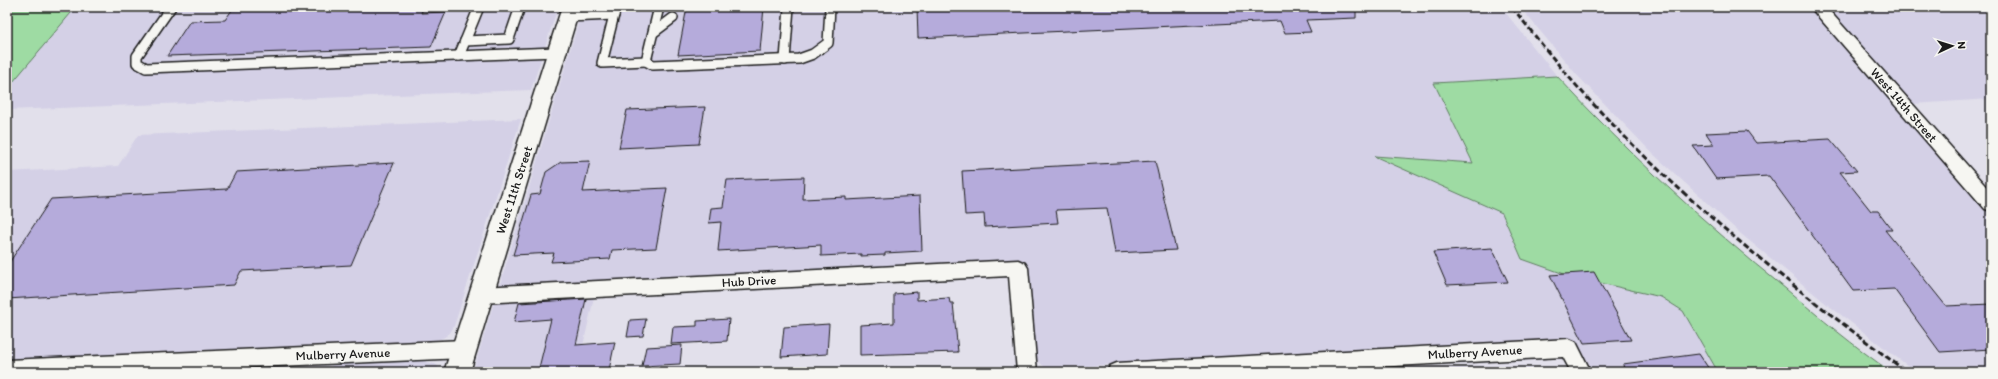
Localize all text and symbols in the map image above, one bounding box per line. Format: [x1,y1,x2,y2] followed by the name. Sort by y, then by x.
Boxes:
[1932,26,1972,66] north arrow
[1955,41,1968,50] text: N
[1868,65,1940,145] street label: West 14th Street
[493,144,535,236] street label: West 11th Street
[721,272,777,290] street label: Hub Drive
[1427,342,1523,362] street label: Mulberry Avenue
[295,345,391,363] street label: Mulberry Avenue

